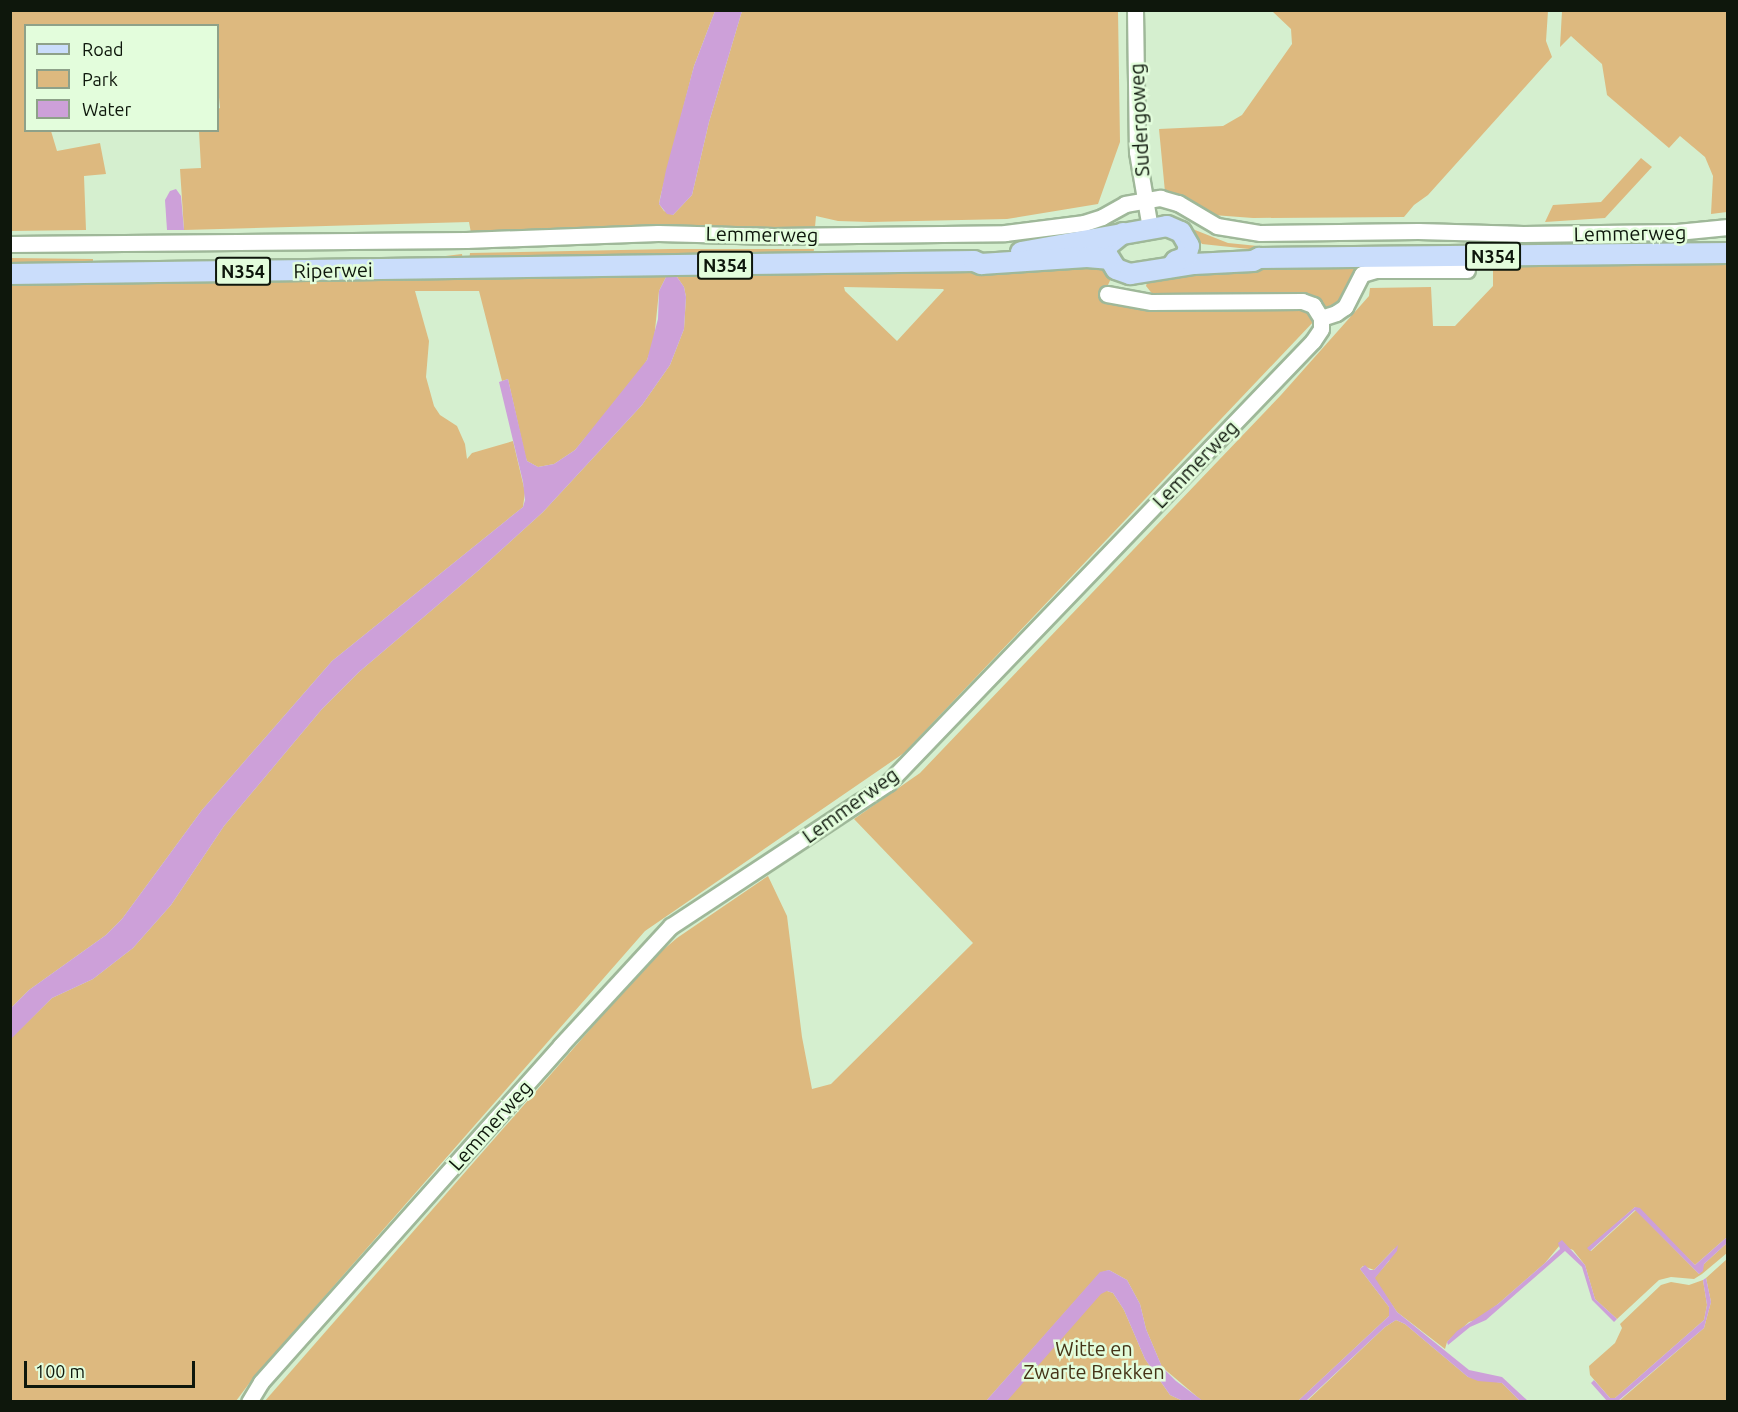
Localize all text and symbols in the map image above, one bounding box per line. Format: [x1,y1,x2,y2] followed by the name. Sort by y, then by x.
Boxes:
[24,24,219,132] legend
[82,39,124,59] text: Road
[1124,63,1154,177] street label: Sudergoweg
[82,69,118,89] text: Park
[82,99,131,119] text: Water
[1573,220,1687,246] street label: Lemmerweg
[705,221,819,247] street label: Lemmerweg
[1464,241,1522,271] road number: N354
[696,250,754,280] road number: N354
[214,256,272,286] road number: N354
[293,257,373,283] street label: Riperwei
[1147,415,1243,513] street label: Lemmerweg
[797,762,903,848] street label: Lemmerweg
[443,1075,537,1175] street label: Lemmerweg
[1023,1337,1165,1384] park label: Witte en Zwarte Brekken
[27,1349,198,1387] scale bar
[35,1361,85,1381] text: 100 m

